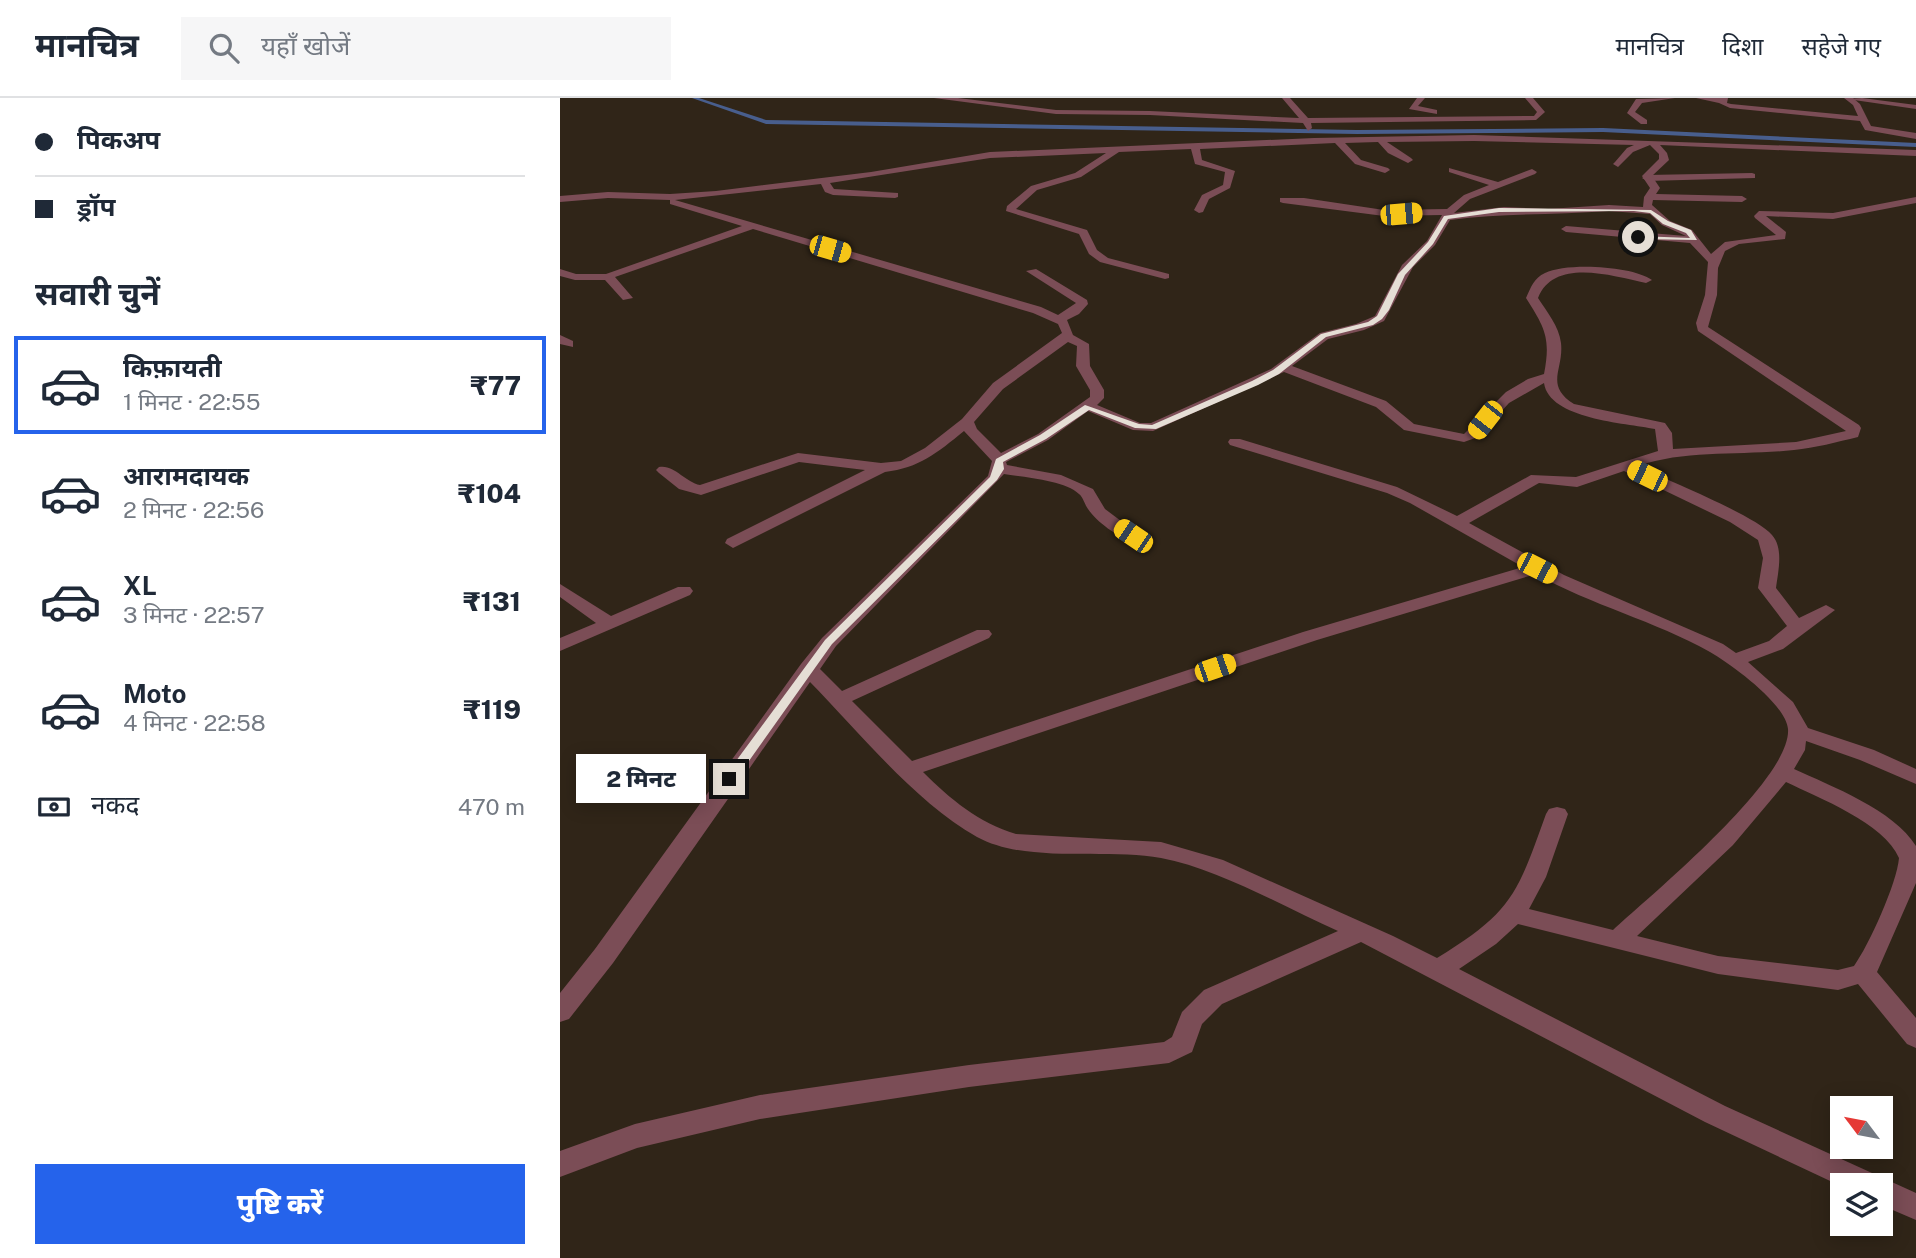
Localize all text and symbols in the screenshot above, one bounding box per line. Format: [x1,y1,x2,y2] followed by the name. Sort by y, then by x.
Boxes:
[181,17,671,80] search box
[35,26,139,64] text: मानचित्र
[205,29,243,67] icon: search
[261,30,350,61] text: यहाँ खोजें
[1616,32,1684,60] text: मानचित्र
[1722,32,1764,60] text: दिशा
[1802,32,1881,60] text: सहेजे गए
[77,124,160,155] text: पिकअप
[77,191,115,222] text: ड्रॉप
[1380,202,1423,226] car
[1622,221,1654,253] route start
[807,233,854,265] car
[35,275,160,312] text: सवारी चुनें
[123,352,222,383] text: किफ़ायती
[39,354,102,417] icon: car
[470,370,521,401] text: ₹77
[123,388,260,415] text: 1 मिनट · 22:55
[1464,397,1507,443] car
[1624,457,1671,495] car
[123,460,249,491] text: आरामदायक
[39,462,102,525] icon: car
[458,478,521,509] text: ₹104
[123,496,264,523] text: 2 मिनट · 22:56
[1110,516,1157,556] car
[1514,549,1561,587] car
[39,570,102,633] icon: car
[123,570,157,601] text: XL
[463,586,521,617] text: ₹131
[123,601,265,628] text: 3 मिनट · 22:57
[1192,651,1239,685] car
[39,678,102,741] icon: car
[123,678,186,709] text: Moto
[463,694,521,725] text: ₹119
[123,709,266,736] text: 4 मिनट · 22:58
[575,754,704,804] callout: 2 मिनट
[713,763,745,795] route end
[606,765,676,792] text: 2 मिनट
[35,788,73,826] icon: cash
[91,789,139,820] text: नकद
[458,793,525,820] text: 470 m
[1830,1096,1894,1158] north arrow
[1830,1096,1893,1236] map controls
[35,1164,525,1244] button: पुष्टि करें
[1830,1173,1893,1236] button: layers

